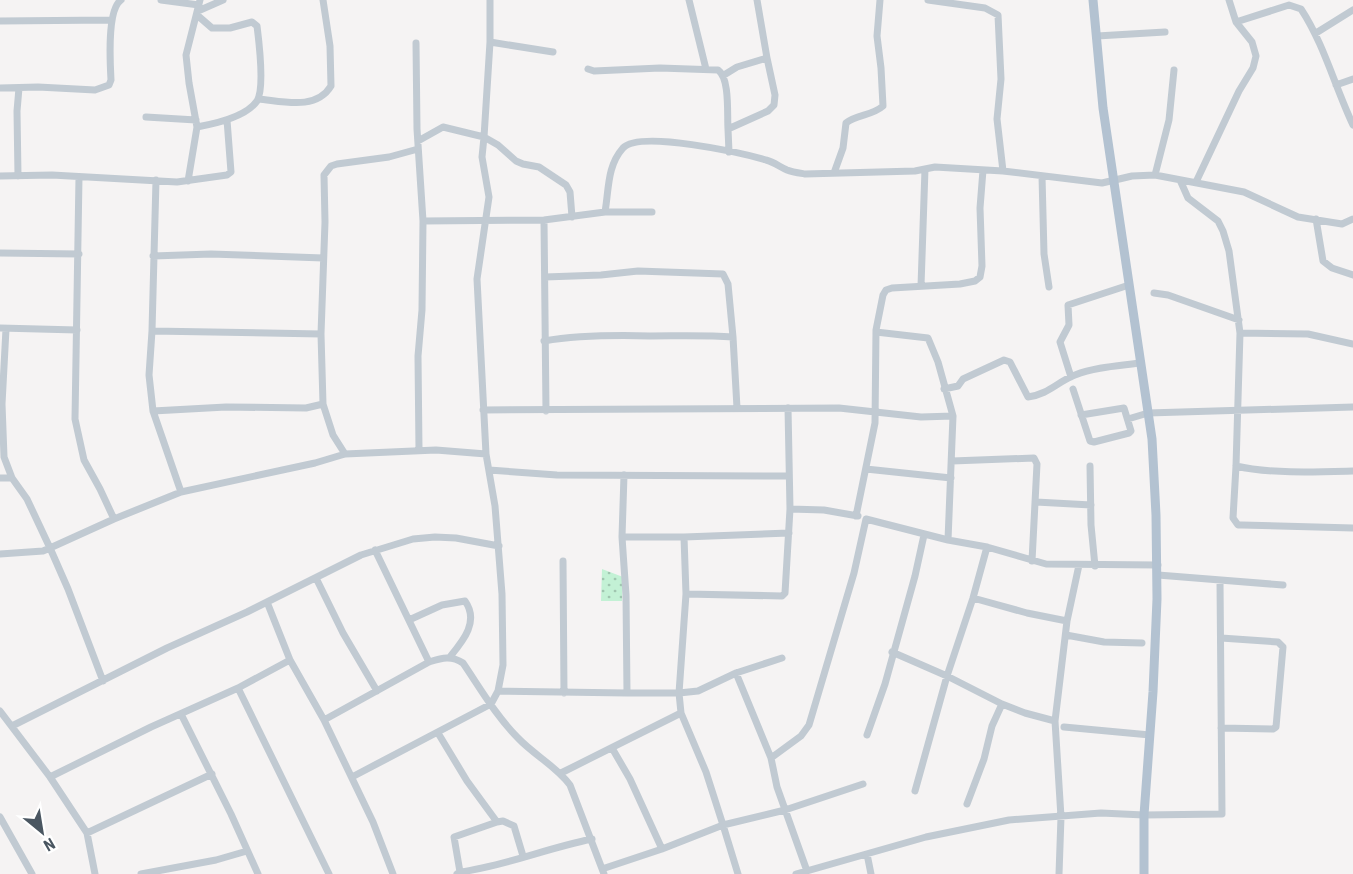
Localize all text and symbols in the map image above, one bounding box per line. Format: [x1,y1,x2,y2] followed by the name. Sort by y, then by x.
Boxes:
[12,802,72,862] north arrow
[40,834,58,855] text: N

